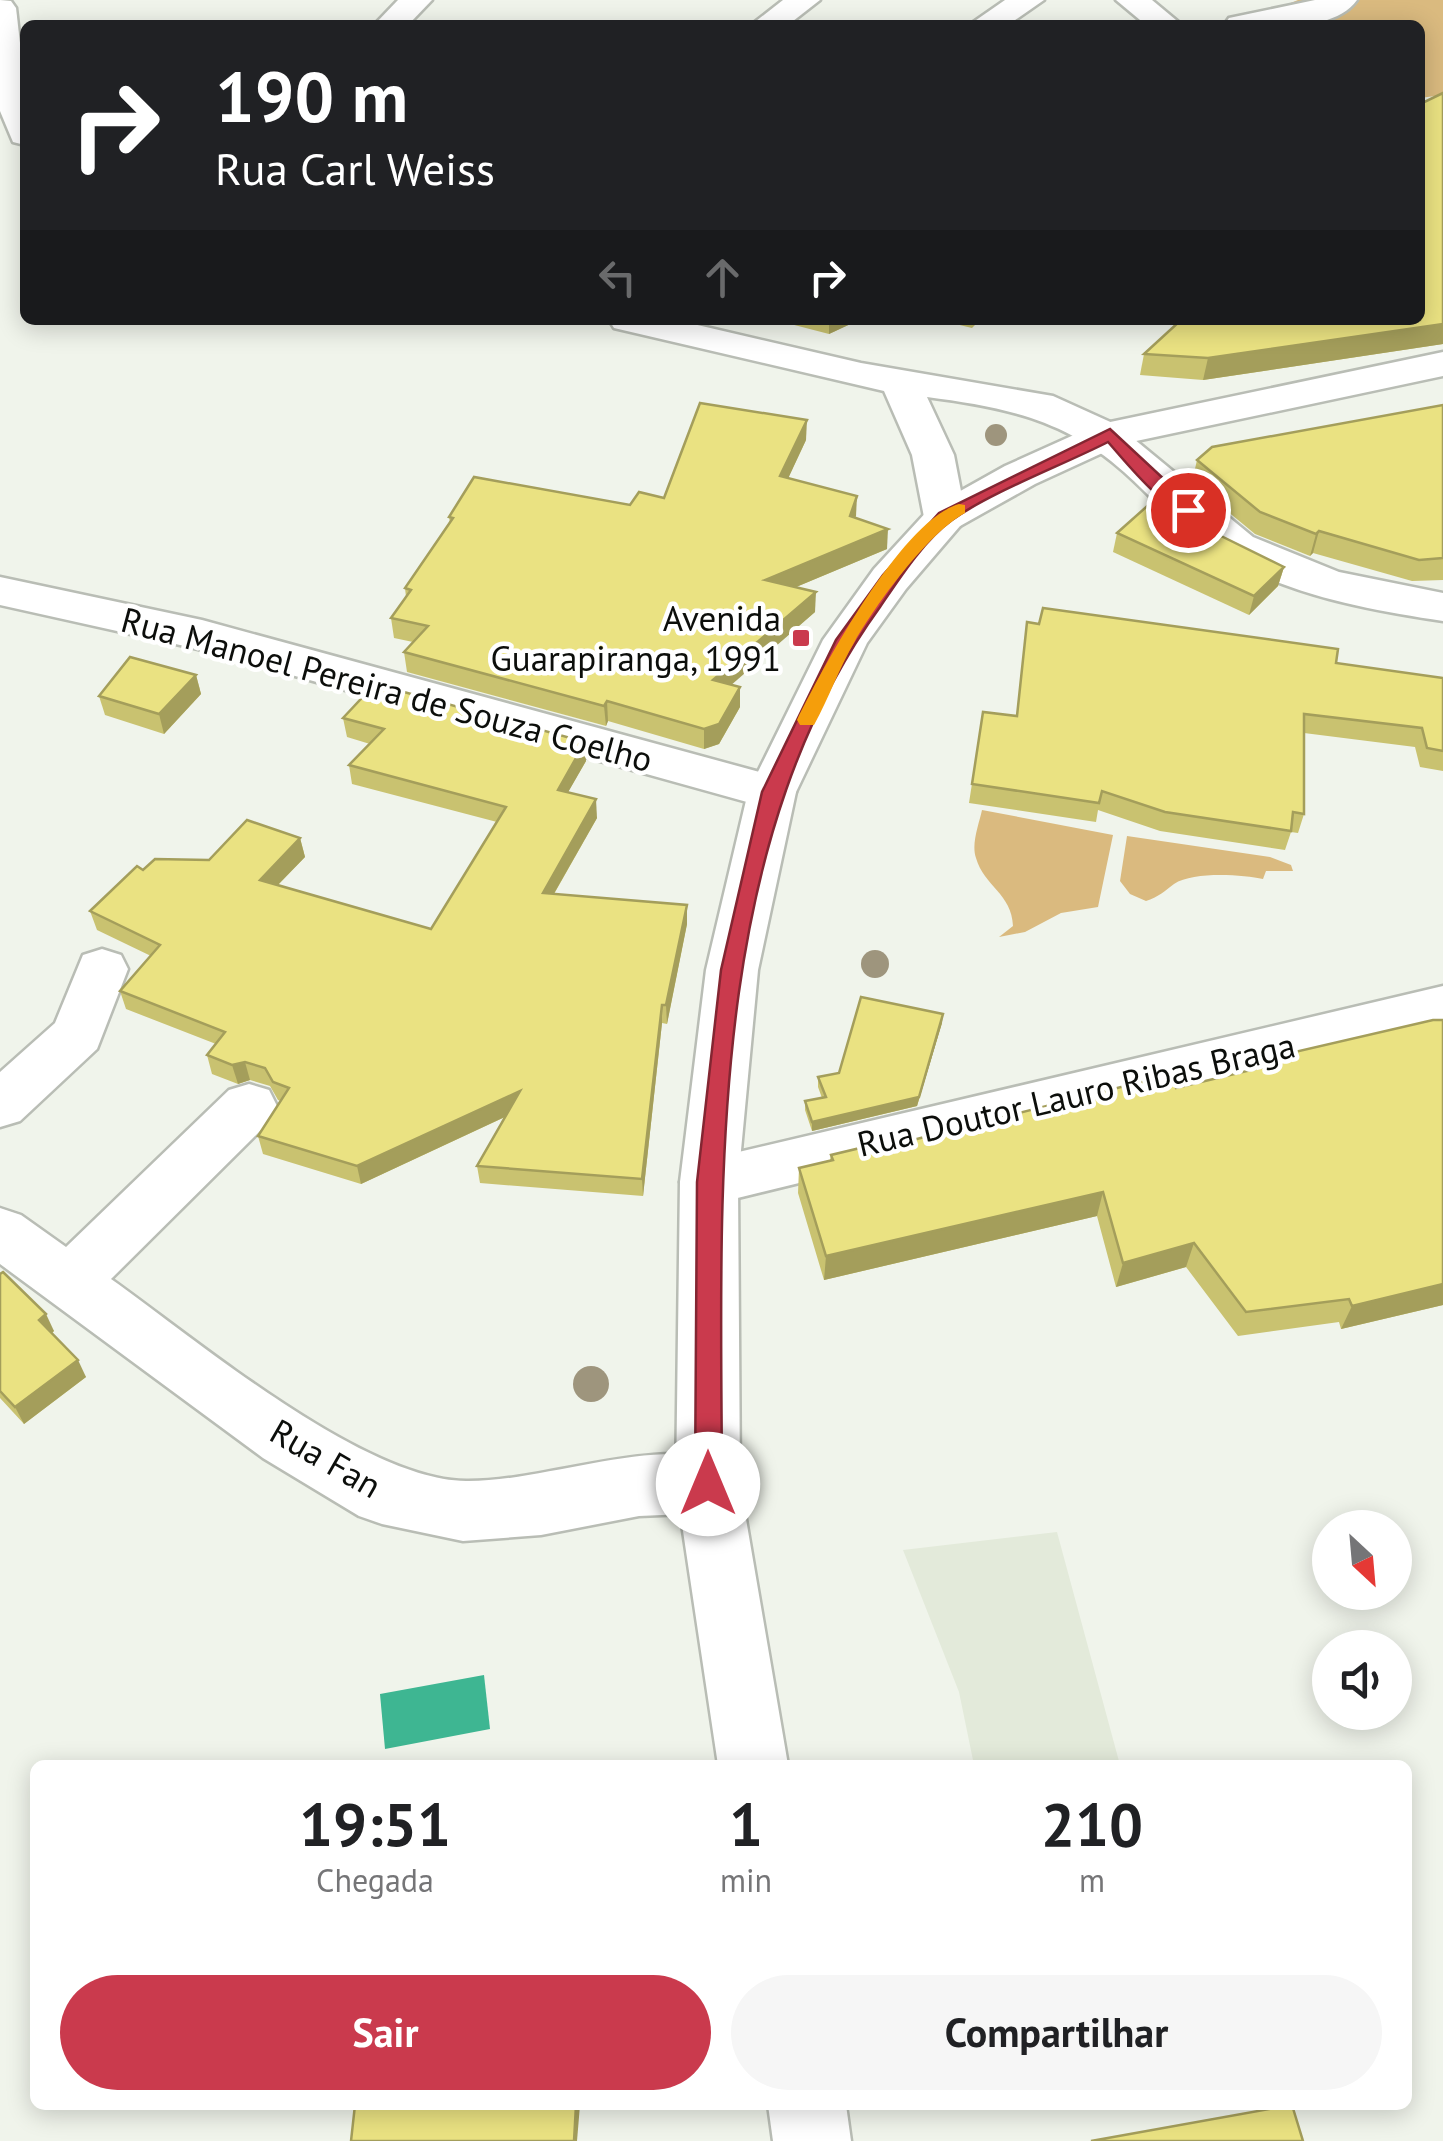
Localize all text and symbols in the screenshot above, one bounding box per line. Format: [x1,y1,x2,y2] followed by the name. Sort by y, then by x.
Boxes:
[215,51,408,141] text: 190 m
[50,60,180,190] icon: right
[215,139,495,197] text: Rua Carl Weiss
[590,250,645,305] icon: left
[695,250,750,305] icon: ahead
[800,250,855,305] icon: right
[1146,468,1231,553] pin
[1161,483,1216,538] icon: arrive
[490,595,781,681] place label: Avenida Guarapiranga, 1991
[116,596,658,782] street label: Rua Manoel Pereira de Souza Coelho
[790,627,812,649] marker: Avenida Guarapiranga, 1991
[853,1021,1299,1167] street label: Rua Doutor Lauro Ribas Braga
[262,1408,390,1508] street label: Rua Fan
[656,1432,760,1536] position arrow
[1312,1510,1412,1610] north arrow
[1312,1510,1412,1730] map controls
[1312,1630,1412,1730] button: sound
[299,1785,451,1863] text: 19:51
[729,1785,763,1863] text: 1
[1041,1785,1143,1863] text: 210
[316,1859,434,1901] text: Chegada
[720,1859,772,1901] text: min
[1079,1859,1105,1901] text: m
[60,1975,711,2090] button: Sair
[731,1975,1382,2090] button: Compartilhar

